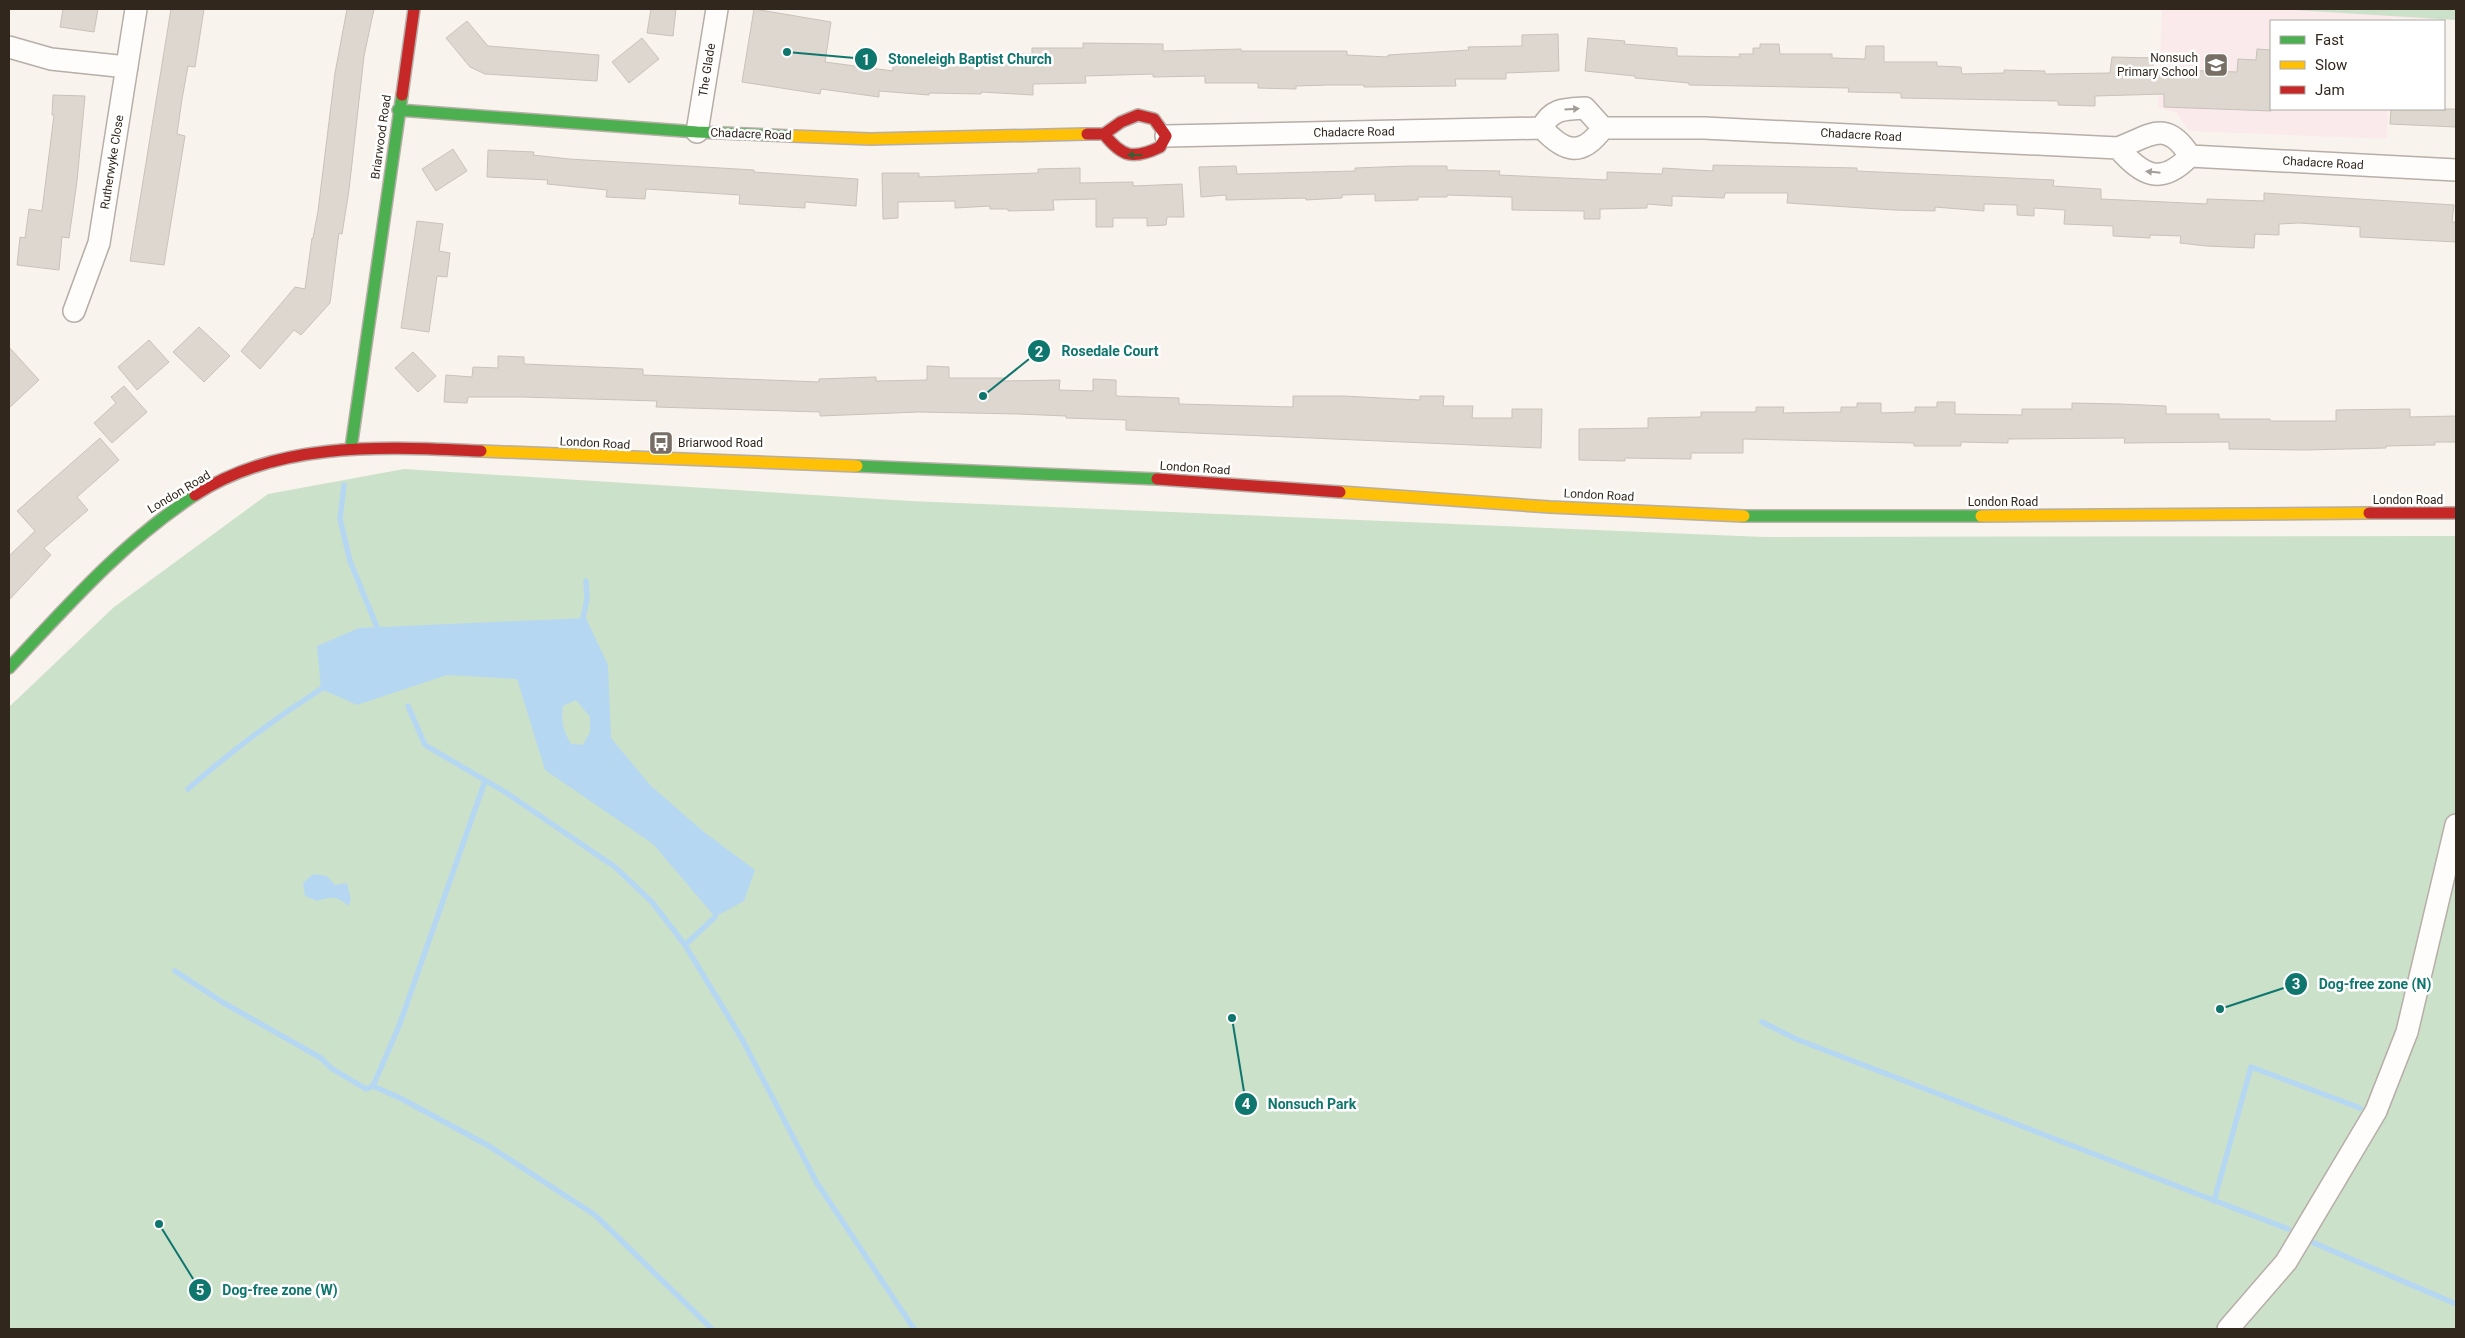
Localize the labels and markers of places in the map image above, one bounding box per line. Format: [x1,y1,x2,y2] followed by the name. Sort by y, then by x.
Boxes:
[853,45,1062,74] callout: Stoneleigh Baptist Church
[2117,51,2198,79] place label: Nonsuch Primary School
[2203,52,2229,78] school or university icon: Nonsuch Primary School
[1027,337,1169,366] callout: Rosedale Court
[648,430,674,456] bus stop icon: Briarwood Road
[678,436,763,450] place label: Briarwood Road
[2283,970,2441,999] callout: Dog-free zone (N)
[1233,1089,1367,1118] callout: Nonsuch Park
[187,1276,348,1305] callout: Dog-free zone (W)

